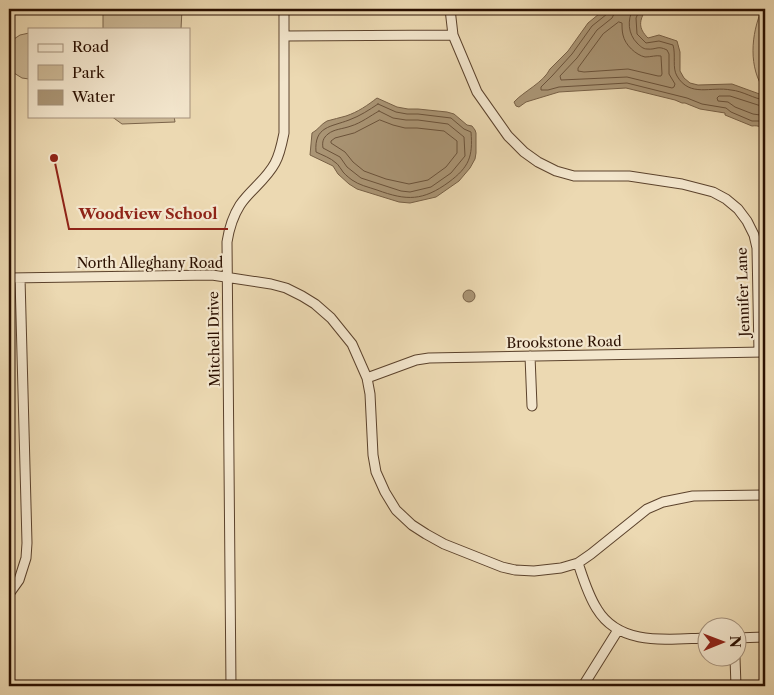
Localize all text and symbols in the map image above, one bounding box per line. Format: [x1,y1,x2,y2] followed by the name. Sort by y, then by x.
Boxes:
[28,28,190,118] legend
[72,37,109,56] text: Road
[72,63,106,82] text: Park
[71,87,116,106] text: Water
[69,199,228,229] callout: Woodview School
[78,204,217,223] text: Woodview School
[732,247,754,339] street label: Jennifer Lane
[77,254,224,272] street label: North Alleghany Road
[204,291,224,387] street label: Mitchell Drive
[506,332,622,352] street label: Brookstone Road
[696,618,746,668] north arrow
[726,636,744,648] text: N

